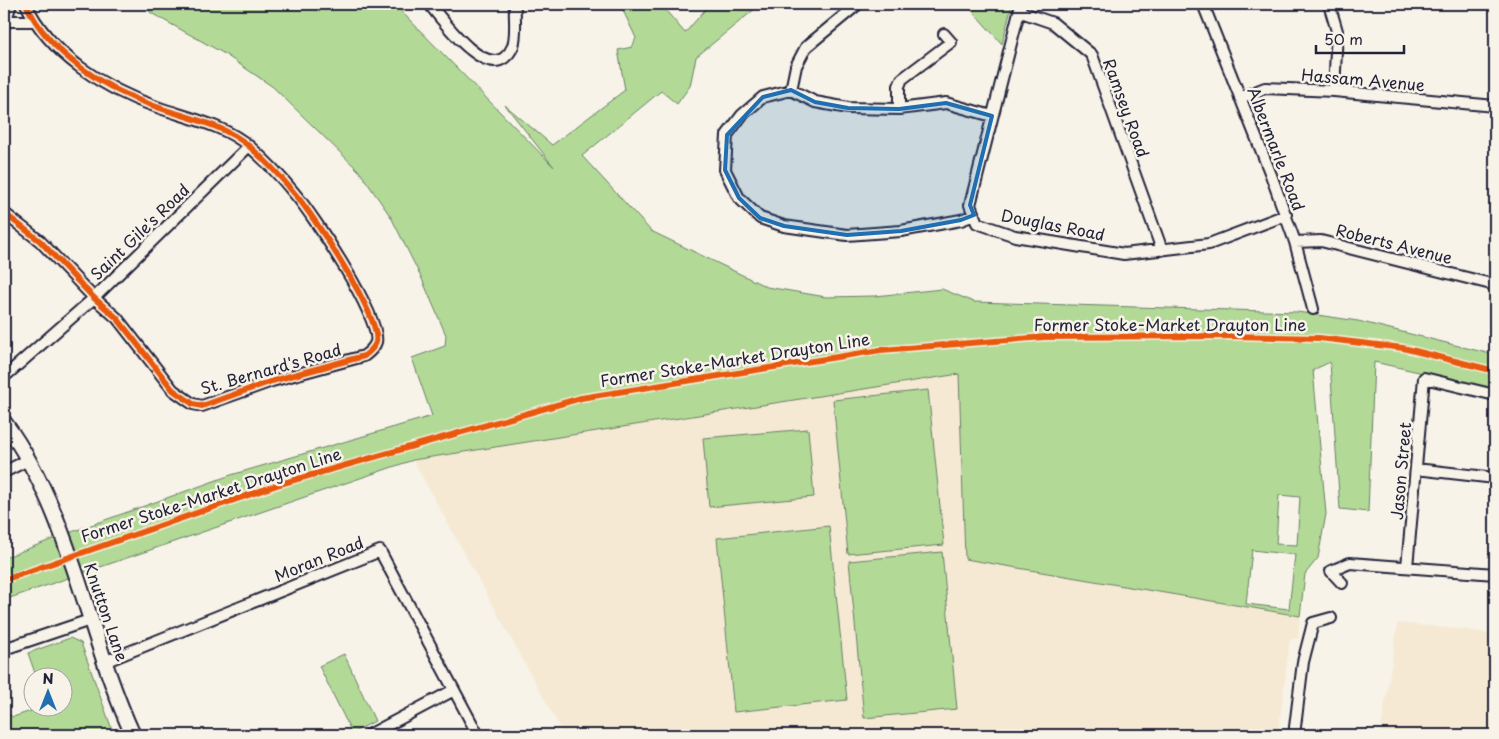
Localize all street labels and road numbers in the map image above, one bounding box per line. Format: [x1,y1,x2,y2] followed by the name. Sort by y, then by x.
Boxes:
[1098,55,1156,160] street label: Ramsey Road
[1300,62,1426,96] street label: Hassam Avenue
[1242,83,1312,214] street label: Albermarle Road
[84,178,194,285] street label: Saint Gile's Road
[999,202,1107,246] street label: Douglas Road
[1334,217,1455,269] street label: Roberts Avenue
[1034,312,1306,336] street label: Former Stoke-Market Drayton Line
[598,326,871,392] street label: Former Stoke-Market Drayton Line
[198,336,344,400] street label: St. Bernard's Road
[1384,421,1416,521] street label: Jason Street
[77,441,344,548] street label: Former Stoke-Market Drayton Line
[270,529,367,587] street label: Moran Road
[79,559,135,664] street label: Knutton Lane

